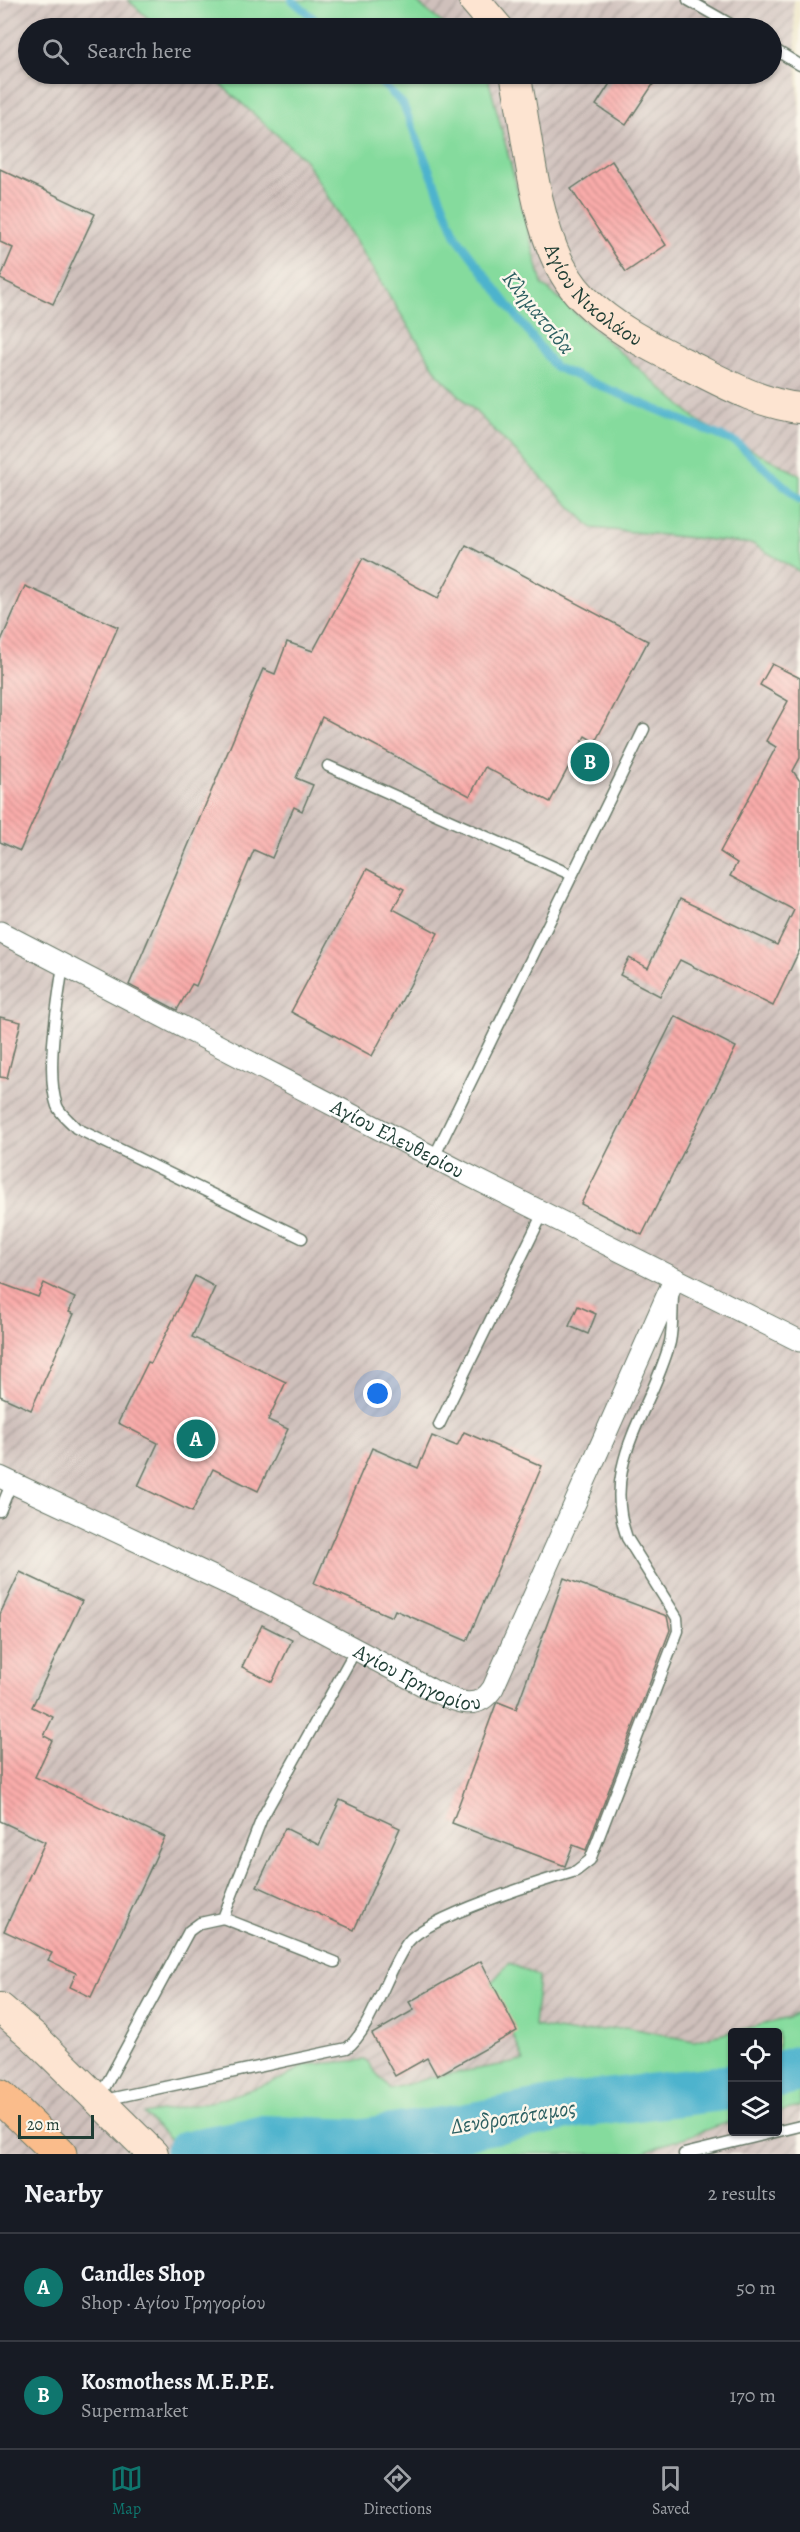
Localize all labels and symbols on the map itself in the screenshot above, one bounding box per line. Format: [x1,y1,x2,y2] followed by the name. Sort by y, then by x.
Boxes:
[537,239,648,353] street label: Αγίου Νικολάου
[495,264,581,361] water label: Κληματσίδα
[570,740,610,784] pin: B
[325,1092,469,1185] street label: Αγίου Ελευθερίου
[363,1379,392,1408] your location
[176,1416,216,1462] pin: A
[348,1636,484,1717] street label: Αγίου Γρηγορίου
[448,2092,577,2142] water label: Δενδροπόταμος
[18,2112,94,2140] scale bar

